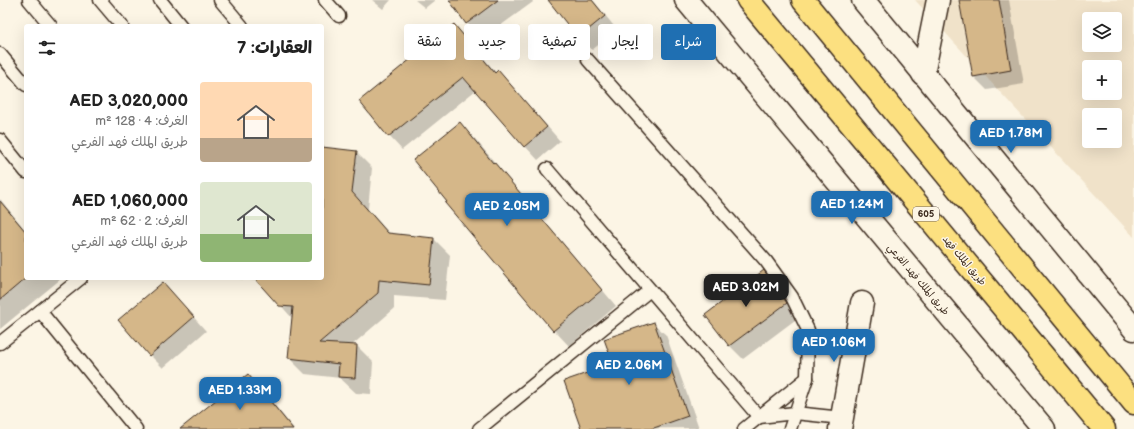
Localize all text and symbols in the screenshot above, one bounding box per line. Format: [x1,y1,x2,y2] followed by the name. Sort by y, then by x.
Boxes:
[1082,12,1122,148] map controls
[1082,12,1122,52] button: layers
[404,24,456,60] chip: شقة
[464,24,520,60] chip: جديد
[528,24,590,60] chip: تصفية
[598,24,653,60] chip: إيجار
[661,24,716,60] chip: شراء
[36,37,58,59] icon: filters
[237,38,312,58] text: العقارات: 7
[1082,60,1122,100] button: +
[70,91,188,111] text: AED 3,020,000
[232,98,280,146] icon: home
[1082,108,1122,148] button: −
[95,113,188,129] text: الغرف: 4 · 128 m²
[965,120,1057,154] pin: AED 1.78M
[979,125,1043,141] text: AED 1.78M
[71,134,188,150] text: طريق الملك فهد الفرعي
[72,191,188,211] text: AED 1,060,000
[806,191,898,225] pin: AED 1.24M
[461,193,553,227] pin: AED 2.05M
[820,196,884,212] text: AED 1.24M
[232,198,280,246] icon: home
[474,198,540,214] text: AED 2.05M
[913,207,939,221] road number: 605
[100,213,188,229] text: الغرف: 2 · 62 m²
[940,233,989,288] street label: طريق الملك فهد
[71,234,188,250] text: طريق الملك فهد الفرعي
[882,241,952,320] street label: طريق الملك فهد الفرعي
[700,274,792,308] pin: AED 3.02M
[713,279,779,295] text: AED 3.02M
[788,329,880,363] pin: AED 1.06M
[802,334,866,350] text: AED 1.06M
[583,352,675,386] pin: AED 2.06M
[596,357,662,373] text: AED 2.06M
[194,377,286,411] pin: AED 1.33M
[208,382,272,398] text: AED 1.33M

